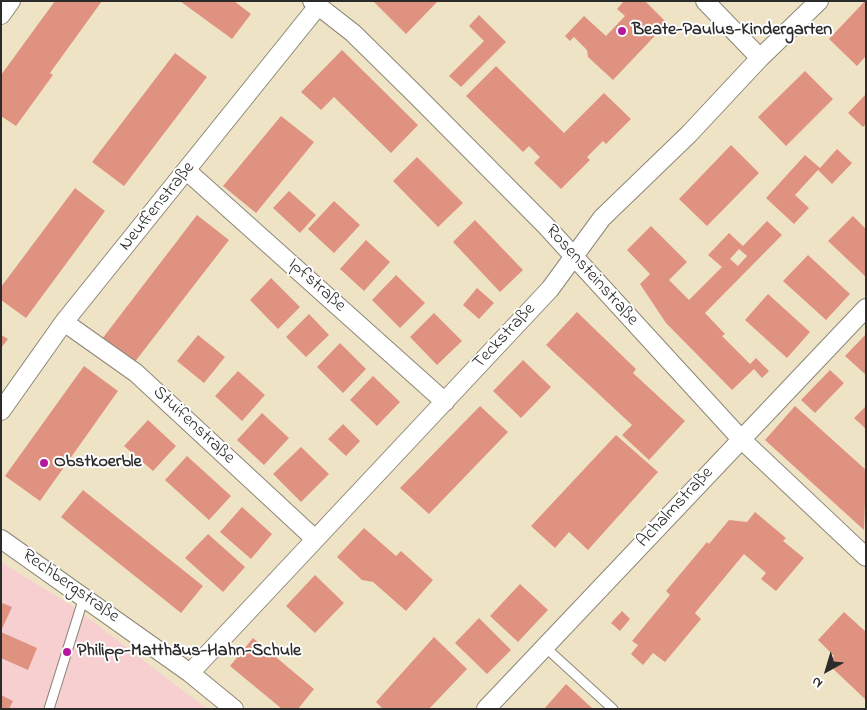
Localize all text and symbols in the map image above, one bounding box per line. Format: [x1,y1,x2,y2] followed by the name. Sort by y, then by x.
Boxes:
[632,20,832,42] place label: Beate-Paulus-Kindergarten
[616,25,628,37] marker: Beate-Paulus-Kindergarten
[116,158,200,256] street label: Neuffenstraße
[540,221,642,331] street label: Rosensteinstraße
[283,254,349,318] street label: Ipfstraße
[469,300,541,374] street label: Teckstraße
[147,383,239,469] street label: Stuifenstraße
[54,452,141,474] place label: Obstkoerble
[38,457,50,469] marker: Obstkoerble
[633,463,719,553] street label: Achalmstraße
[17,546,123,628] street label: Rechbergstraße
[77,641,301,663] place label: Philipp-Matthäus-Hahn-Schule
[802,645,852,695] north arrow
[61,646,73,658] marker: Philipp-Matthäus-Hahn-Schule
[807,671,828,693] text: N

